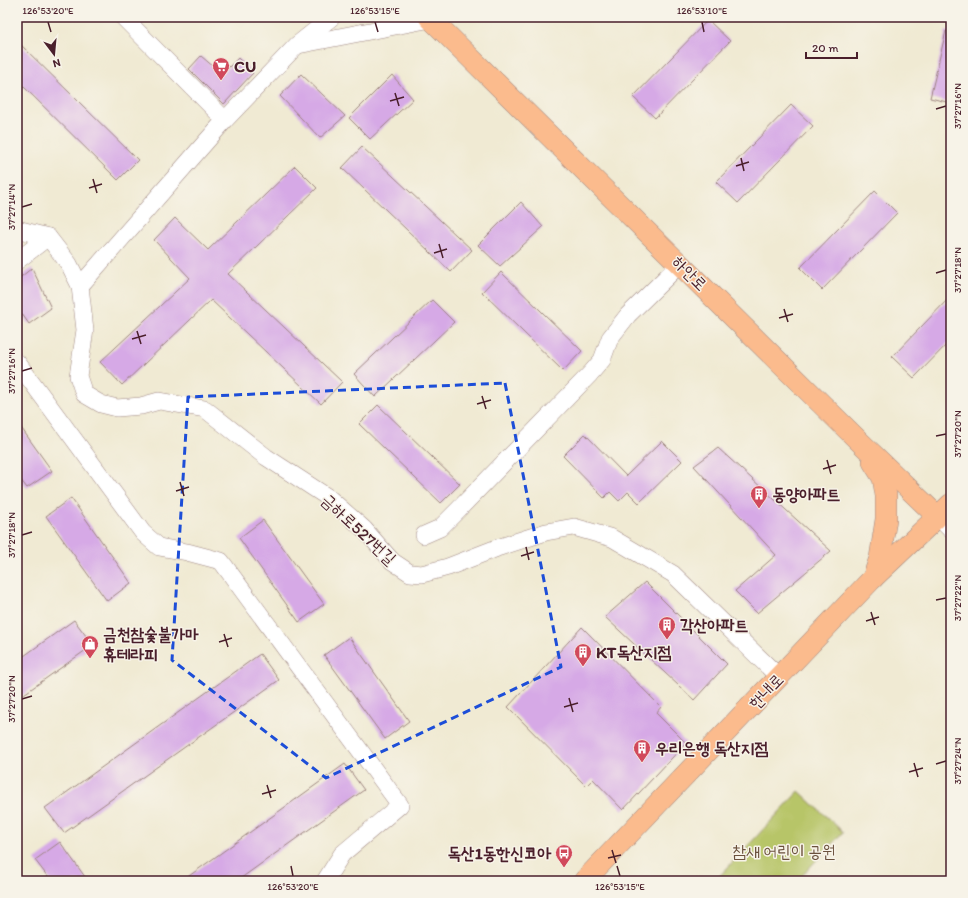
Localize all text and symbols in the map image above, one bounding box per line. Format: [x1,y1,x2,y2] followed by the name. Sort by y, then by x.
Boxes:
[22,4,74,17] text: 126°53'20"E
[350,4,400,17] text: 126°53'15"E
[677,4,728,17] text: 126°53'10"E
[34,34,74,74] north arrow
[806,34,857,60] scale bar
[812,41,839,55] text: 20 m
[51,56,62,70] text: N
[211,56,231,81] supermarket icon: CU
[234,56,256,76] place label: CU
[951,83,964,129] text: 37°27'16"N
[5,184,18,230] text: 37°27'14"N
[951,247,964,293] text: 37°27'18"N
[668,251,712,295] street label: 하안로
[5,348,18,394] text: 37°27'16"N
[951,410,964,458] text: 37°27'20"N
[749,484,769,509] building icon: 동양아파트
[772,484,840,504] place label: 동양아파트
[318,489,401,569] street label: 금하로527번길
[5,512,18,558] text: 37°27'18"N
[951,575,964,621] text: 37°27'22"N
[657,615,677,640] building icon: 각산아파트
[680,615,748,635] place label: 각산아파트
[103,624,199,664] place label: 금천참숯불가마 휴테라피
[80,634,100,659] shop icon: 금천참숯불가마 휴테라피
[573,642,593,667] building icon: KT독산지점
[596,642,671,662] place label: KT독산지점
[745,669,787,713] street label: 한내로
[5,675,18,723] text: 37°27'20"N
[951,737,964,785] text: 37°27'24"N
[632,738,652,763] building icon: 우리은행 독산지점
[655,738,769,758] place label: 우리은행 독산지점
[732,841,836,861] park label: 참새 어린이 공원
[447,843,552,863] place label: 독산1동한신코아
[554,843,574,868] bus stop icon: 독산1동한신코아
[267,880,319,893] text: 126°53'20"E
[595,880,645,893] text: 126°53'15"E

